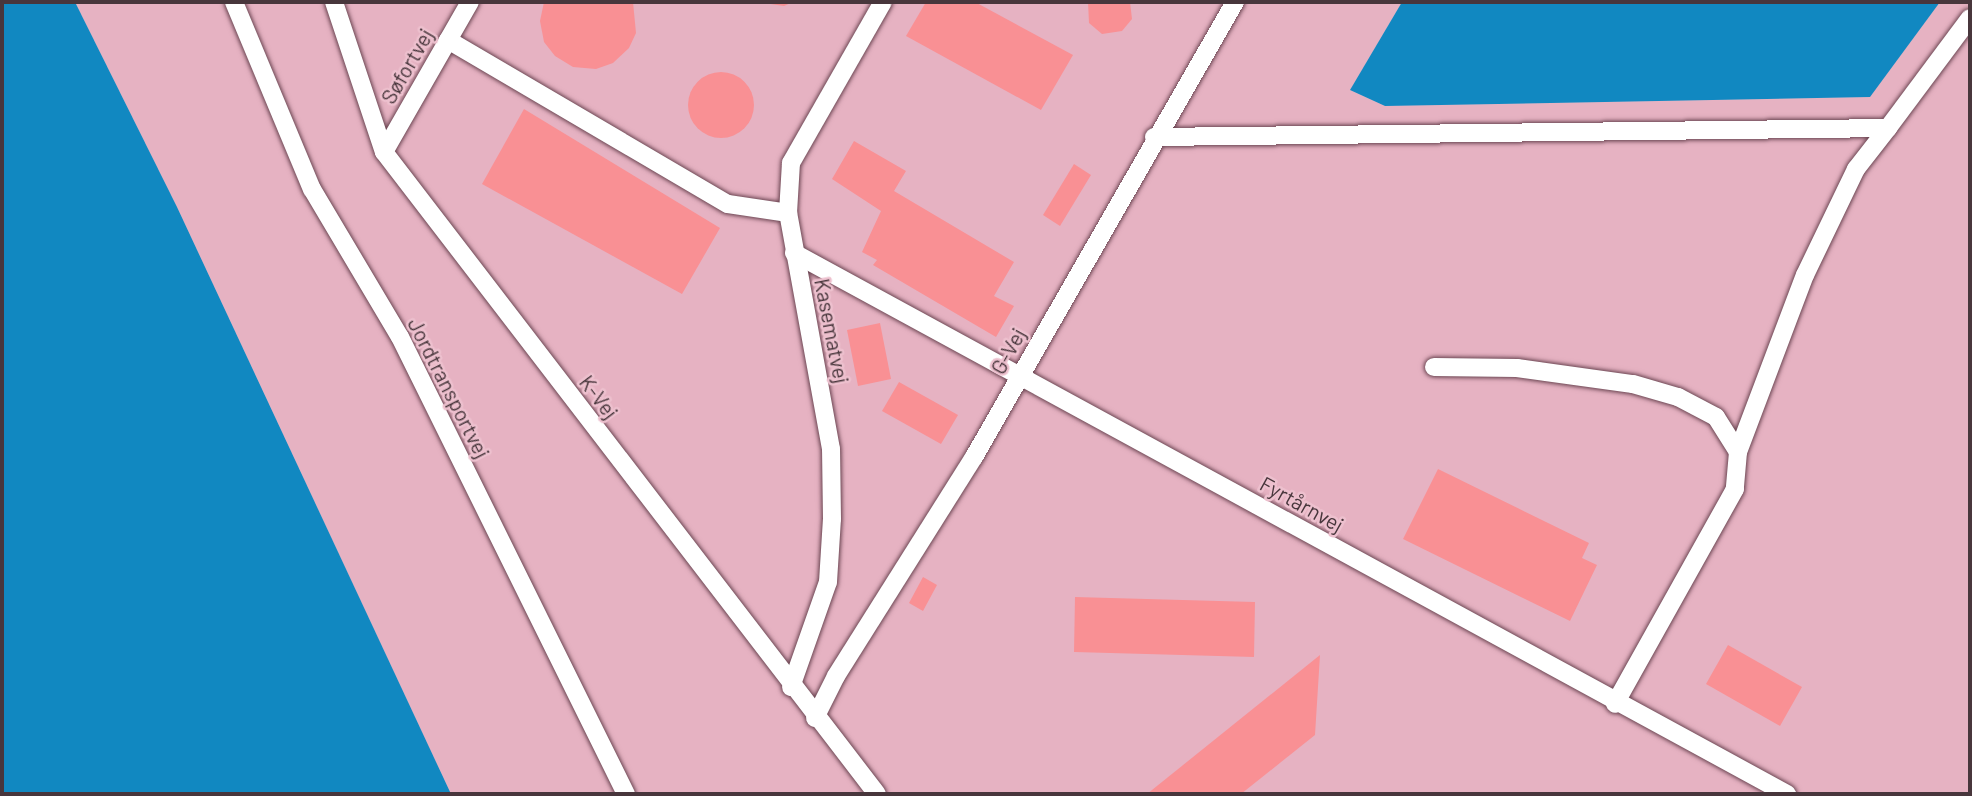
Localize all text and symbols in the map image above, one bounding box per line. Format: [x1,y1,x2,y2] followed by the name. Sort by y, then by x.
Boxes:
[375,24,439,108] street label: Søfortvej
[809,276,855,386] street label: Kasematvej
[403,313,495,463] street label: Jordtransportvej
[985,324,1031,378] street label: G-Vej
[574,370,624,424] street label: K-Vej
[1256,471,1348,537] street label: Fyrtårnvej

